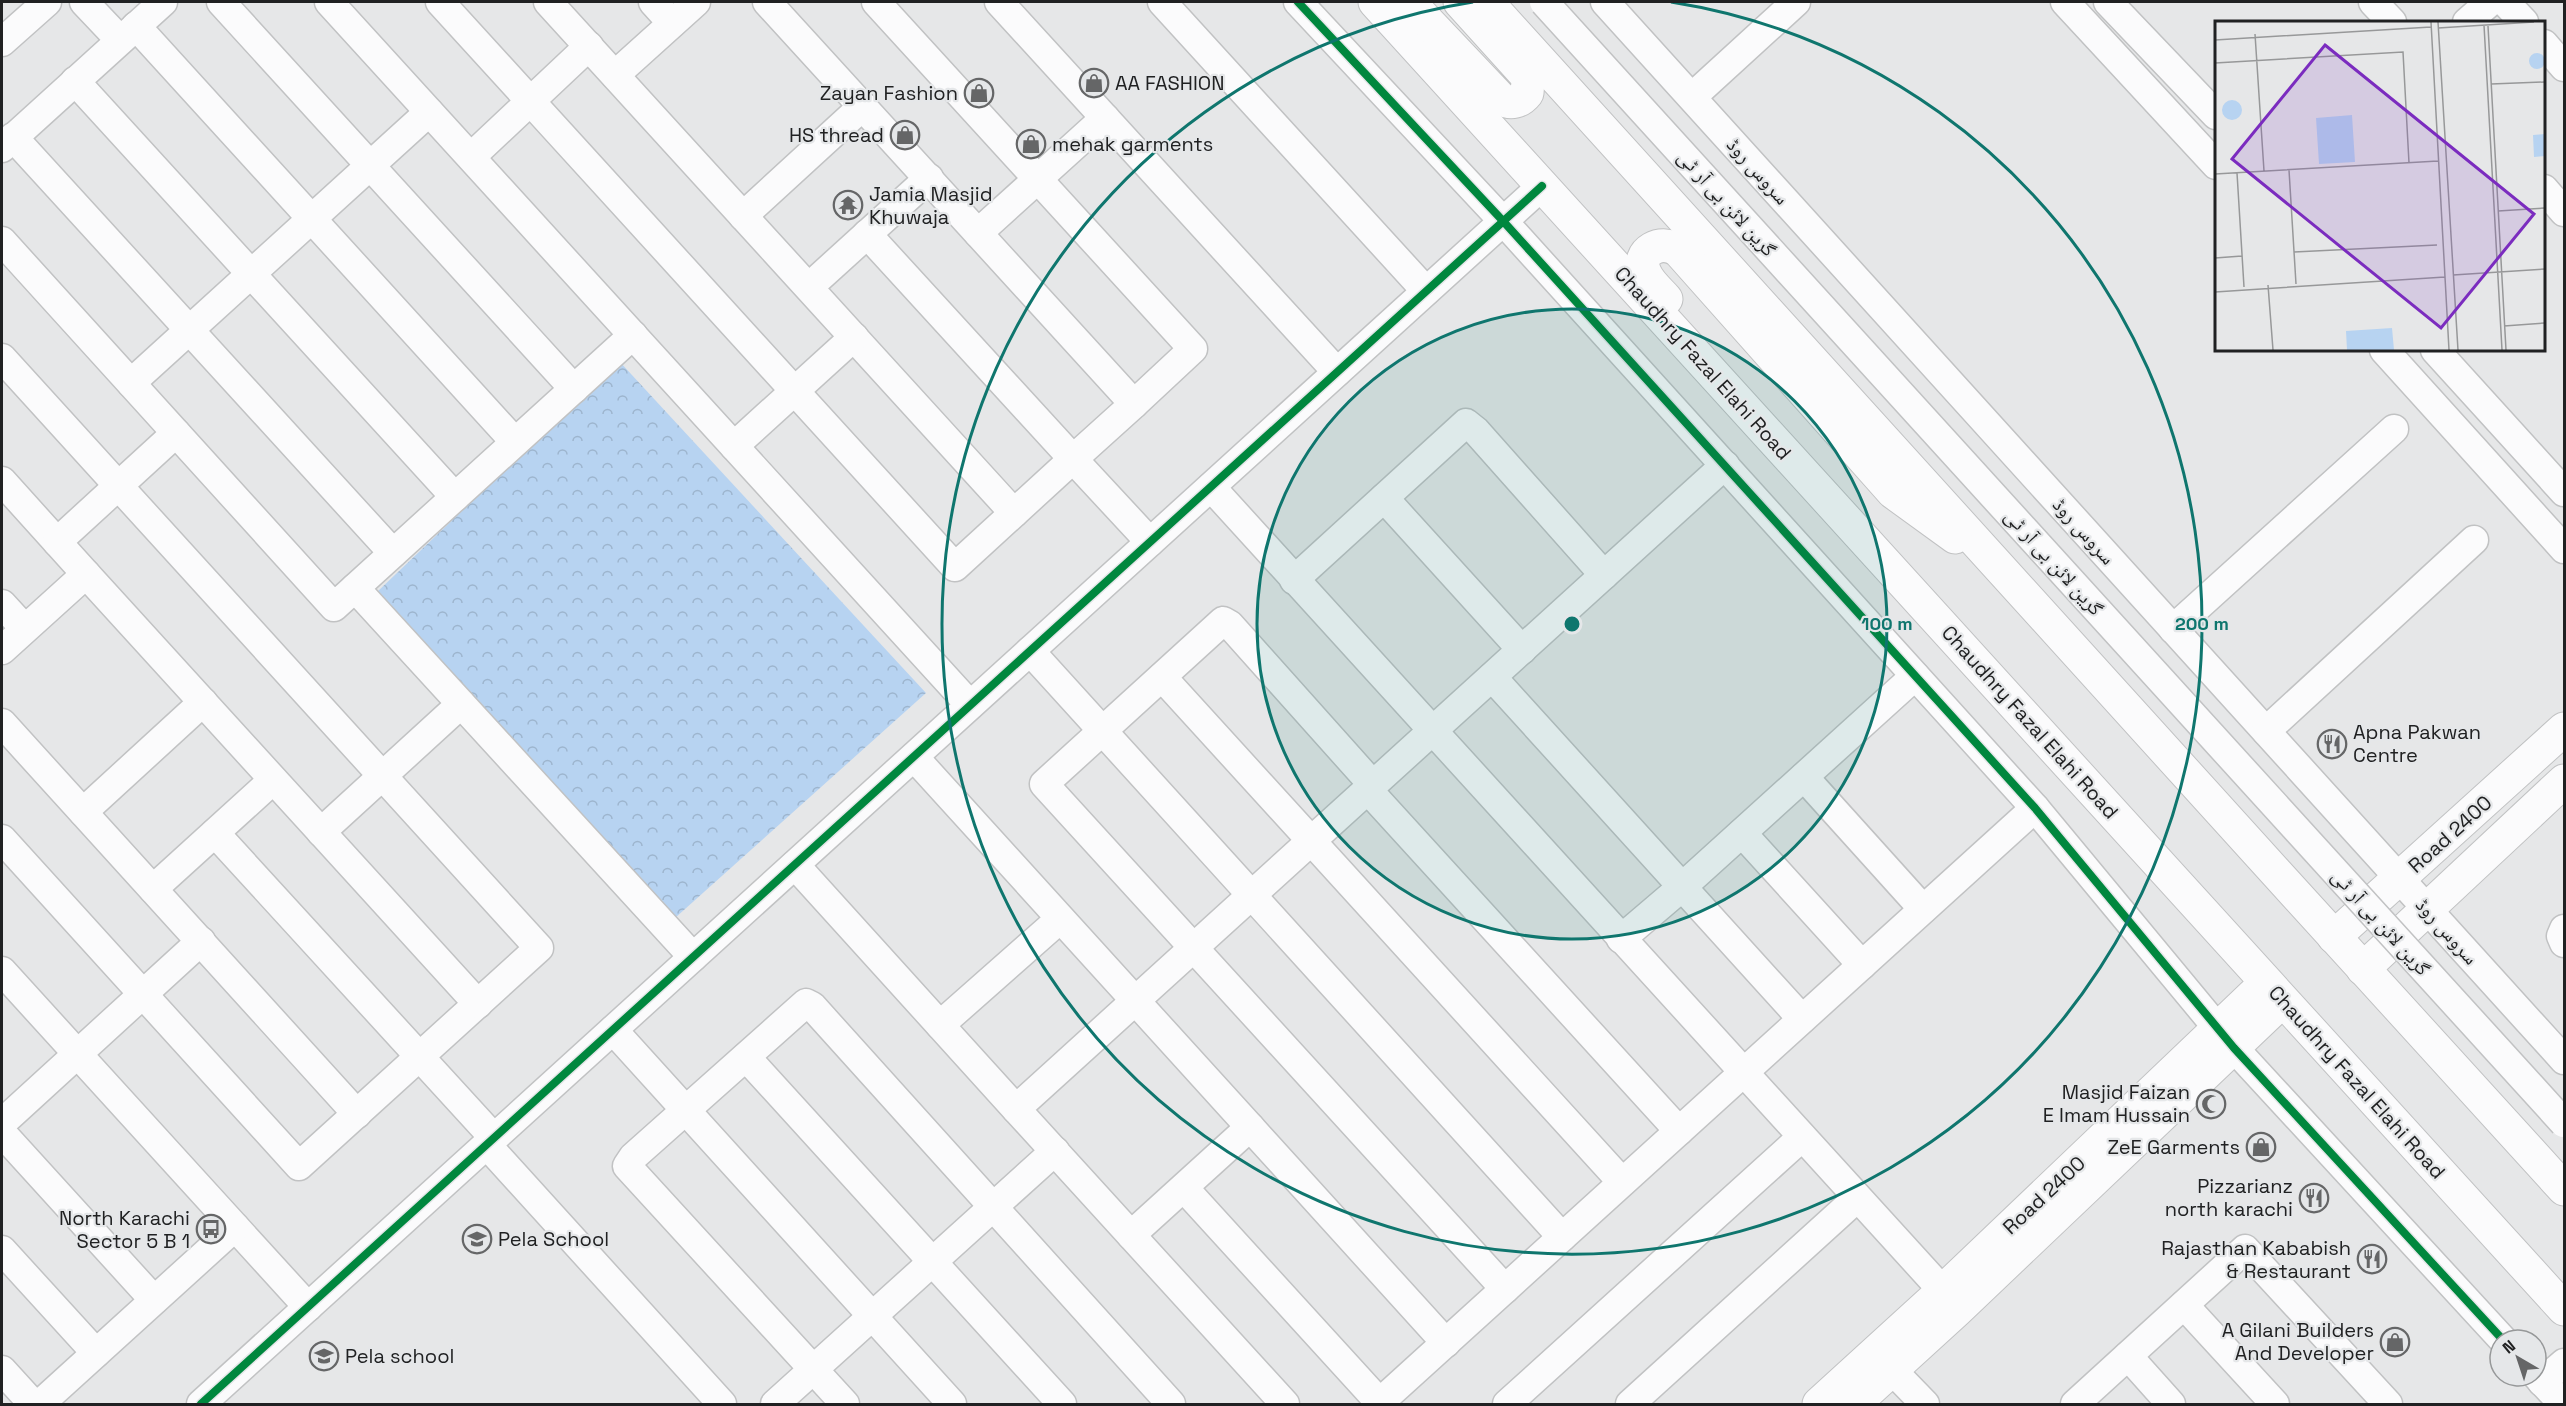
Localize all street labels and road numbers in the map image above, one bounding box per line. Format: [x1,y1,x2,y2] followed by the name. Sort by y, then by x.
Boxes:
[1721,132,1795,210] street label: سروس روڈ
[1672,144,1782,262] street label: گرین لائن بی آر ٹی
[1609,261,1797,465] street label: Chaudhry Fazal Elahi Road
[2047,492,2121,570] street label: سروس روڈ
[1999,503,2109,621] street label: گرین لائن بی آر ٹی
[1936,620,2124,824] street label: Chaudhry Fazal Elahi Road
[2403,790,2497,878] street label: Road 2400
[2326,863,2436,981] street label: گرین لائن بی آر ٹی
[2410,892,2484,970] street label: سروس روڈ
[2263,980,2451,1184] street label: Chaudhry Fazal Elahi Road
[1997,1150,2091,1240] street label: Road 2400

